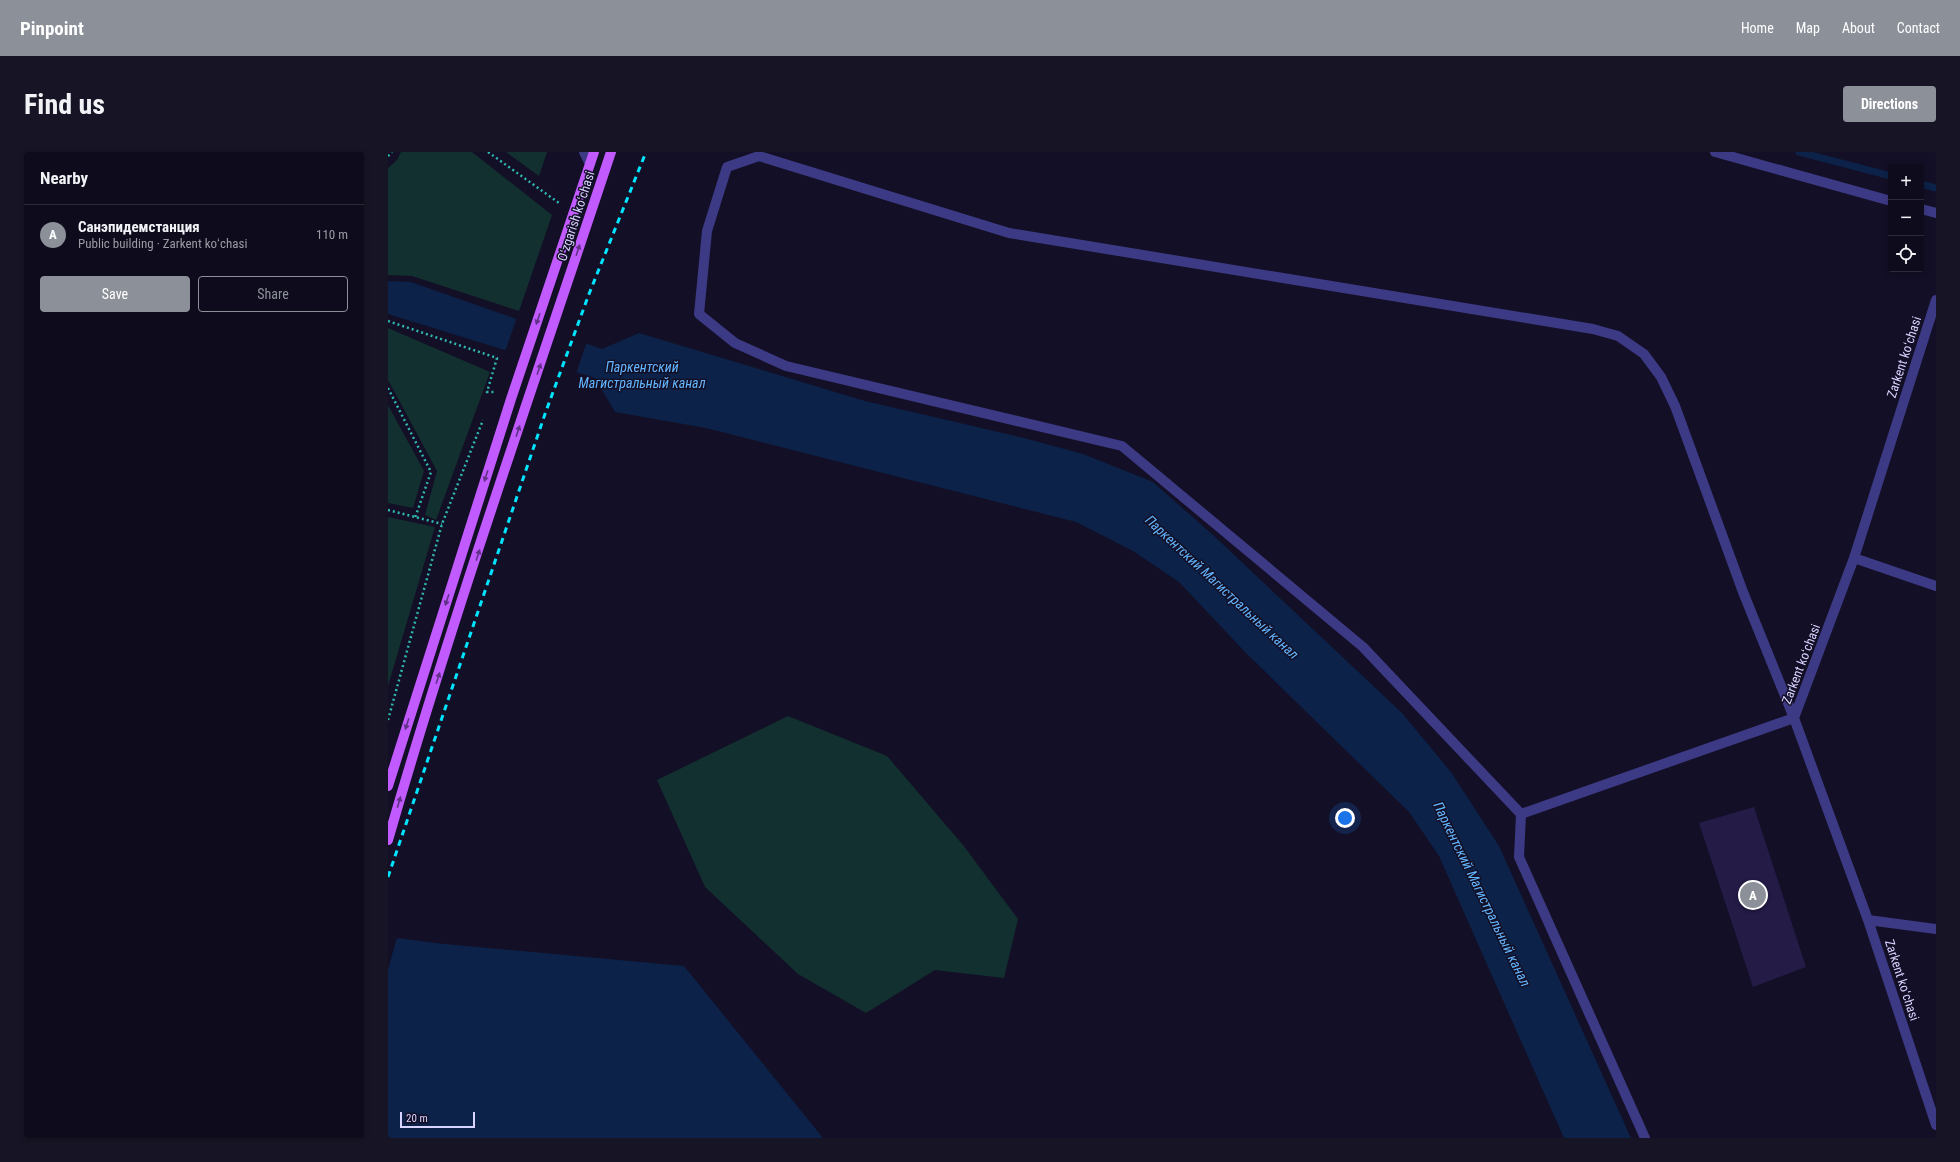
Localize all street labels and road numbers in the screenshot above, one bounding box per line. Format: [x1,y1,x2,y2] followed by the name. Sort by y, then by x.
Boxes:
[554,169,598,263] street label: Oʻzgarish koʻchasi
[1884,314,1924,400] street label: Zarkent koʻchasi
[1779,622,1823,706] street label: Zarkent koʻchasi
[1882,937,1922,1023] street label: Zarkent koʻchasi

